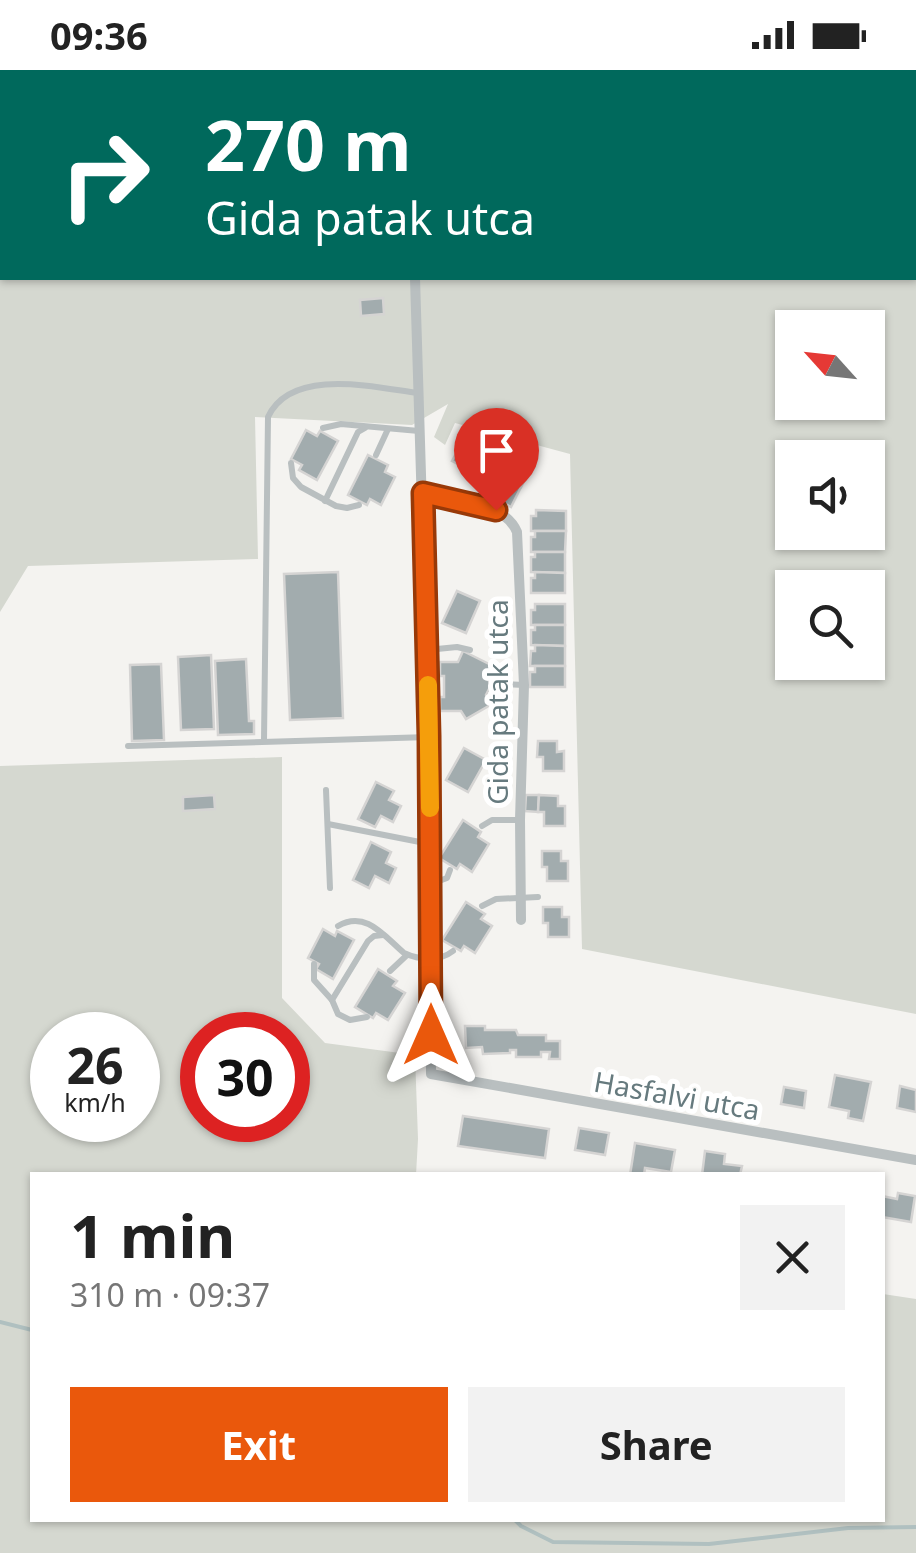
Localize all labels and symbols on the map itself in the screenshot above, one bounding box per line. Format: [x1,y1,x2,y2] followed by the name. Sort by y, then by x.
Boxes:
[775,310,885,420] north arrow
[454,408,539,511] pin
[478,599,516,805] street label: Gida patak utca
[379,983,483,1087] position arrow
[180,1012,310,1142] speed limit sign: 30
[591,1062,763,1128] street label: Hasfalvi utca

